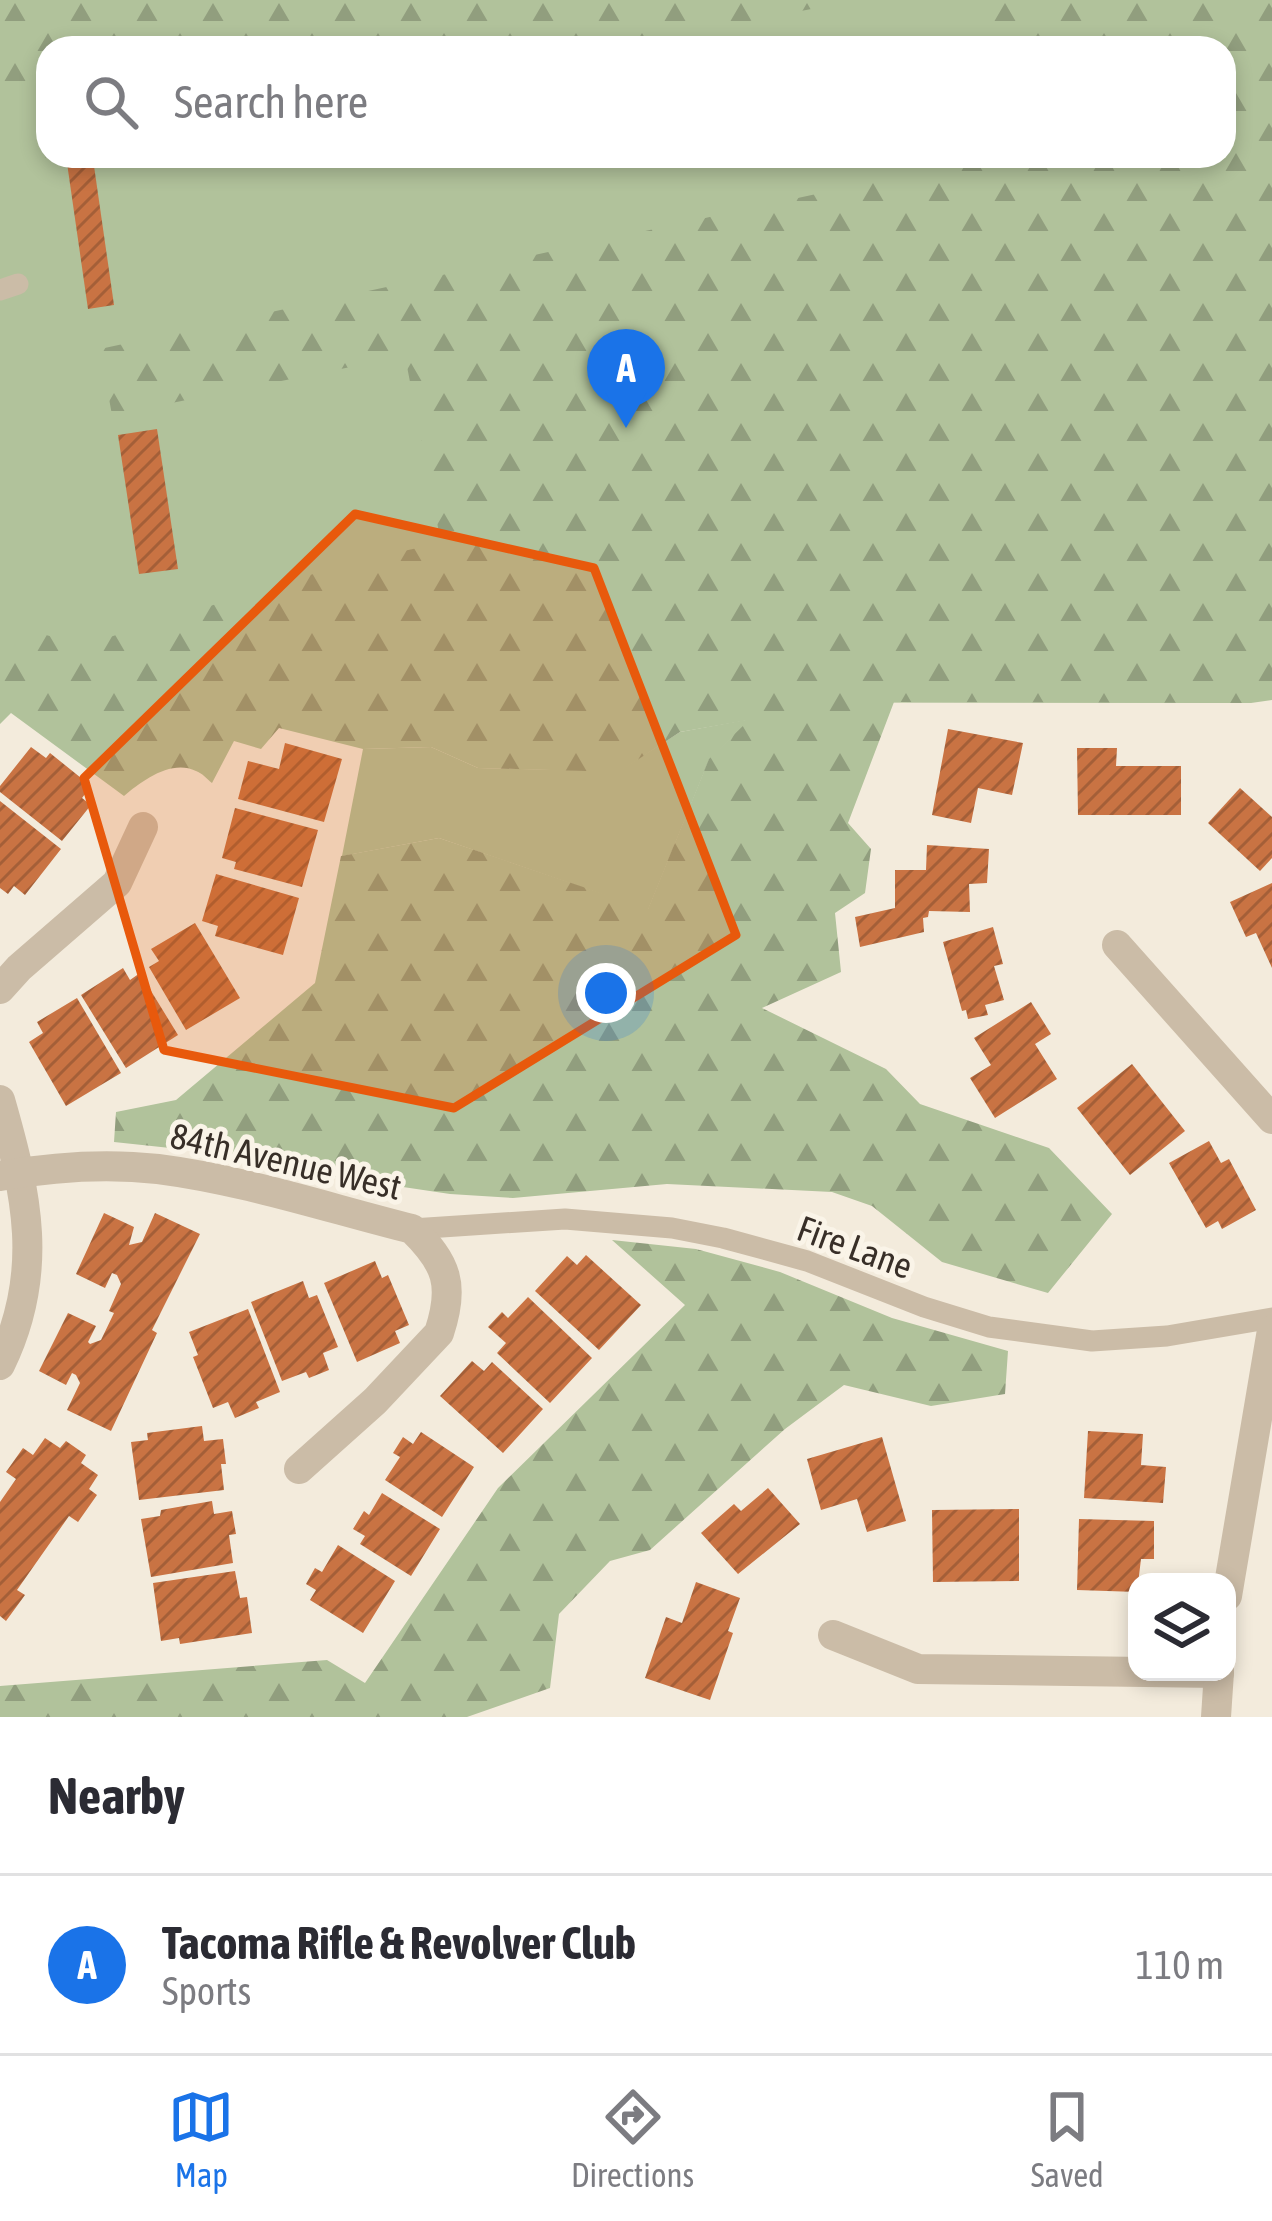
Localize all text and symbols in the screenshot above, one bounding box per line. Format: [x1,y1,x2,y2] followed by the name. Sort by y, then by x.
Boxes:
[36,36,1236,168] search box
[78,69,144,135] icon: search
[174,76,368,128] text: Search here
[587,329,665,428] pin: A
[576,963,636,1023] your location
[166,1114,406,1208] street label: 84th Avenue West
[792,1207,918,1287] street label: Fire Lane
[1128,1573,1236,1681] map controls
[1128,1573,1236,1681] button: layers
[48,1766,185,1825] text: Nearby
[162,1917,636,1969] text: Tacoma Rifle & Revolver Club
[77,1943,97,1987] text: A
[1136,1943,1224,1987] text: 110 m
[162,1969,251,2013] text: Sports
[168,2084,234,2194] tab: Map
[571,2084,694,2194] tab: Directions
[1031,2084,1104,2194] tab: Saved

